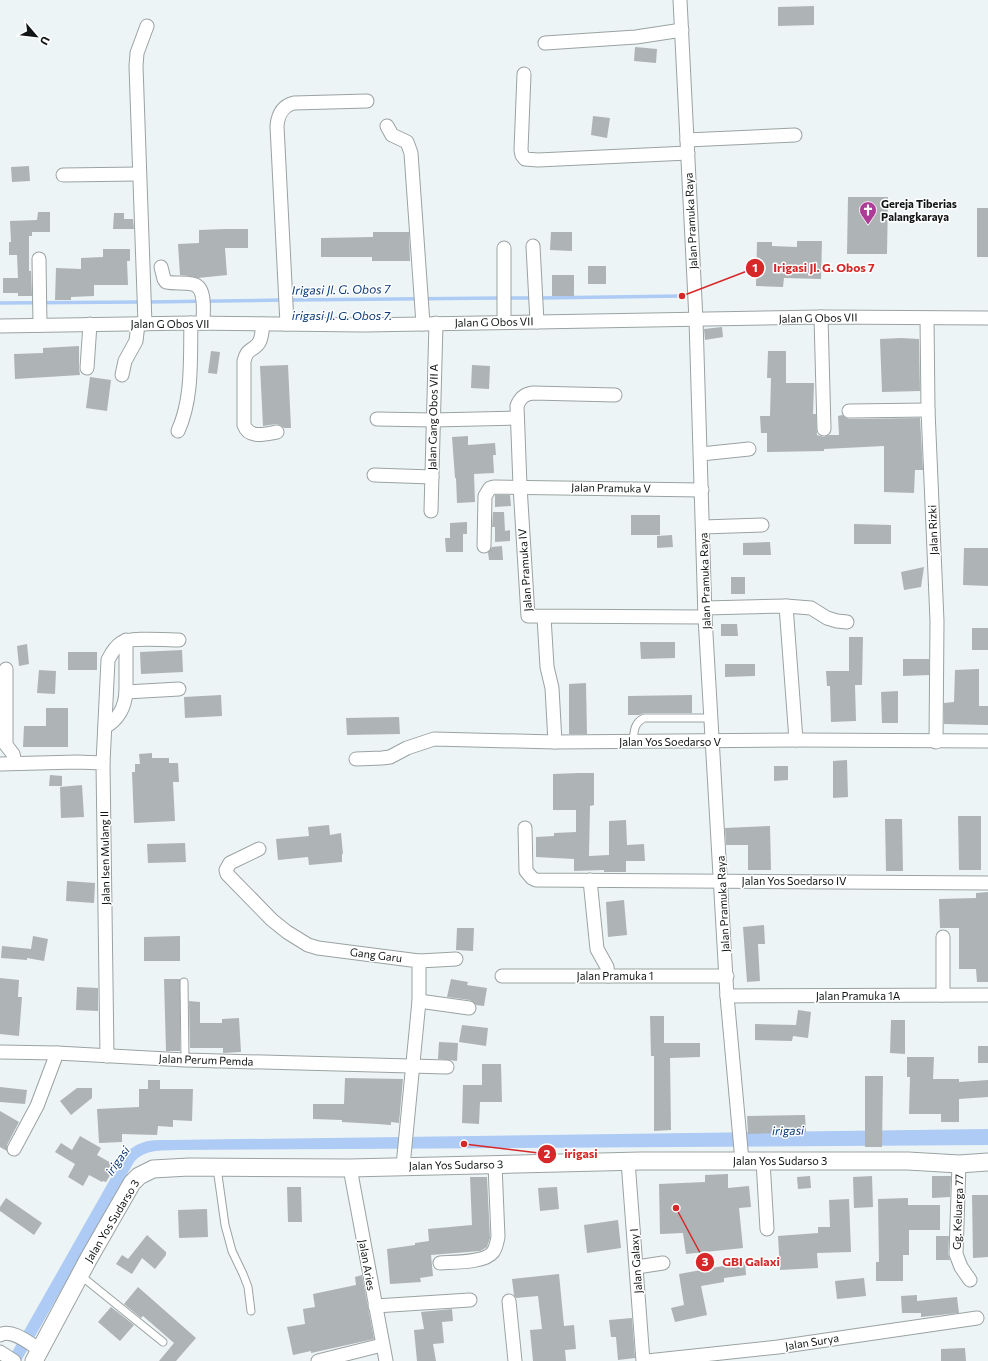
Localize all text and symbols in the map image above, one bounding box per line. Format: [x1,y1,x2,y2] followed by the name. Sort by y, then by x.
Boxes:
[16,16,56,56] north arrow
[38,34,53,48] text: U
[681,172,701,270] street label: Jalan Pramuka Raya
[881,197,957,223] place label: Gereja Tiberias Palangkaraya
[858,200,878,225] church icon: Gereja Tiberias Palangkaraya
[745,256,882,280] callout: Irigasi Jl. G. Obos 7
[752,260,758,274] text: 1
[773,260,875,275] text: Irigasi Jl. G. Obos 7
[292,281,391,298] water label: Irigasi Jl. G. Obos 7
[292,308,392,323] water label: irigasi Jl. G. Obos 7.
[778,310,858,326] street label: Jalan G Obos VII
[454,314,534,330] street label: Jalan G Obos VII
[131,317,209,331] street label: Jalan G Obos VII
[425,363,441,470] street label: Jalan Gang Obos VII A
[571,480,652,496] street label: Jalan Pramuka V
[925,504,941,555] street label: Jalan Rizki
[515,528,535,612] street label: Jalan Pramuka IV
[696,532,714,630] street label: Jalan Pramuka Raya
[619,735,721,749] street label: Jalan Yos Soedarso V
[97,811,113,905] street label: Jalan Isen Mulang II
[713,855,733,953] street label: Jalan Pramuka Raya
[741,874,847,888] street label: Jalan Yos Soedarso IV
[349,945,403,964] street label: Gang Garu
[576,969,654,983] street label: Jalan Pramuka 1
[816,989,901,1003] street label: Jalan Pramuka 1A
[158,1051,254,1069] street label: Jalan Perum Pemda
[772,1123,805,1137] water label: irigasi
[102,1142,133,1178] water label: irigasi
[537,1142,606,1166] callout: irigasi
[544,1146,551,1160] text: 2
[564,1146,598,1160] text: irigasi
[733,1154,827,1168] street label: Jalan Yos Sudarso 3
[409,1157,503,1173] street label: Jalan Yos Sudarso 3
[950,1174,965,1250] street label: Gg. Keluarga 77
[82,1177,142,1265] street label: Jalan Yos Sudarso 3
[627,1228,645,1294] street label: Jalan Galaxy I
[356,1238,378,1292] street label: Jalan Aries
[695,1250,788,1274] callout: GBI Galaxi
[702,1254,709,1268] text: 3
[722,1254,780,1268] text: GBI Galaxi
[784,1331,840,1353] street label: Jalan Surya

